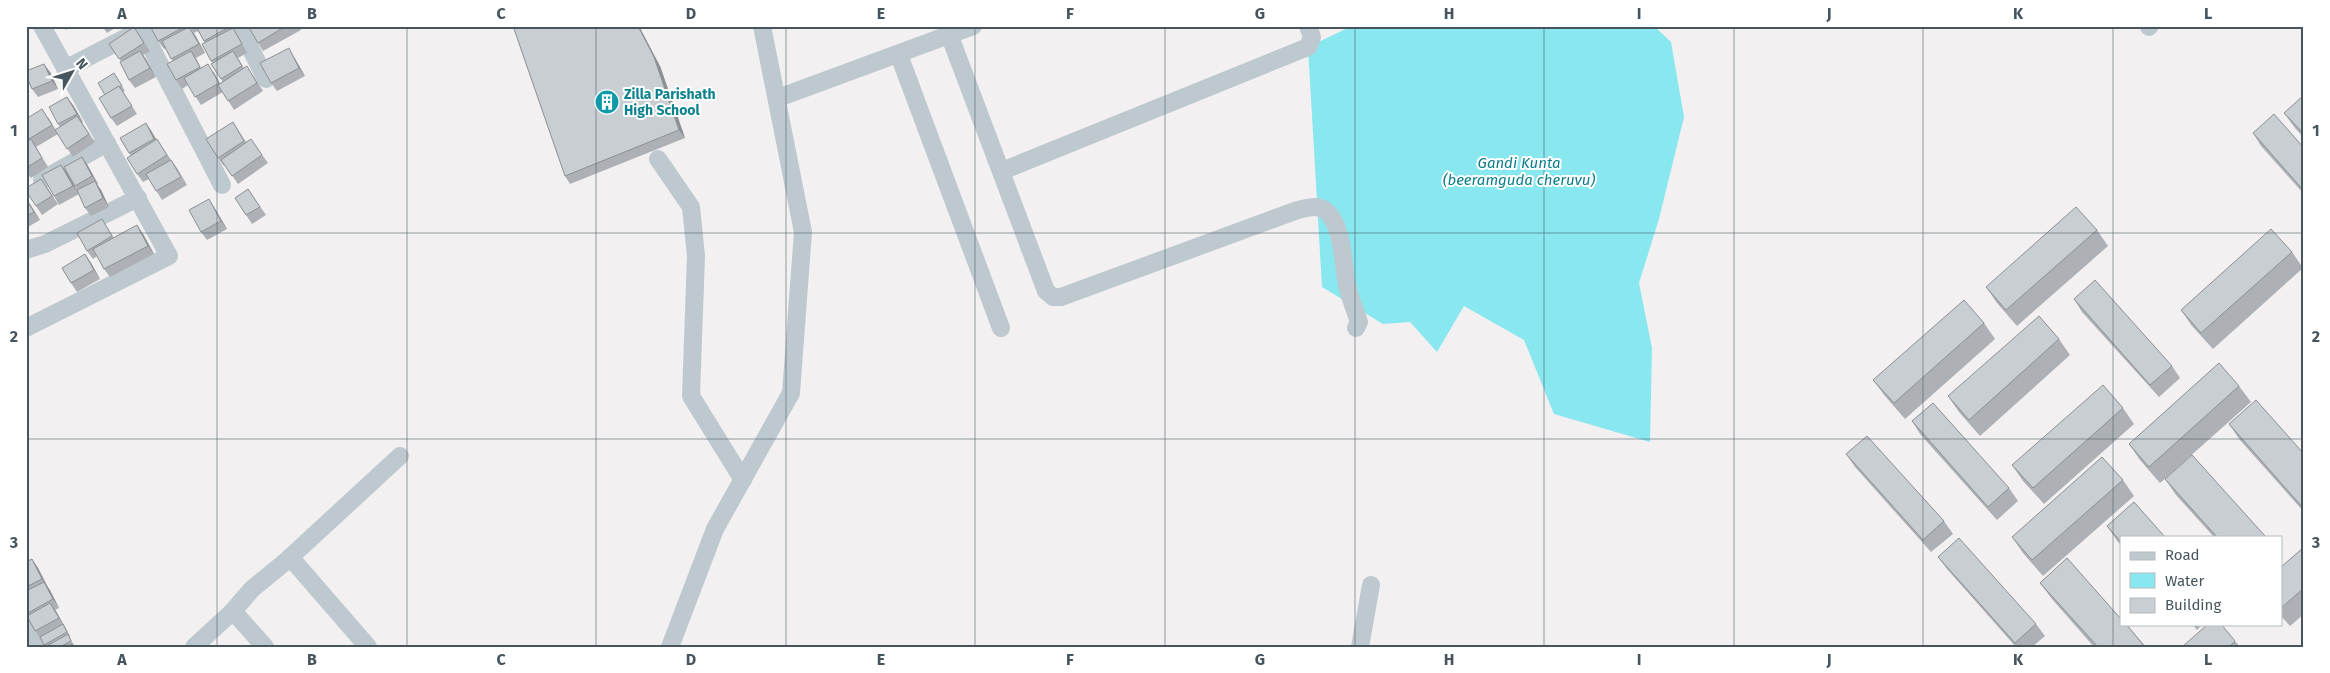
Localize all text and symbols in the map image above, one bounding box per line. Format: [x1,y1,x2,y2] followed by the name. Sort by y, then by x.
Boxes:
[116,4,127,23] text: A
[307,4,317,23] text: B
[496,4,506,23] text: C
[686,4,696,23] text: D
[877,4,885,23] text: E
[1066,4,1074,23] text: F
[1255,4,1265,23] text: G
[1444,4,1454,23] text: H
[1637,4,1641,23] text: I
[1825,4,1832,23] text: J
[2013,4,2024,23] text: K
[2204,4,2212,23] text: L
[48,48,98,98] north arrow
[72,55,91,73] text: N
[624,86,716,119] place label: Zilla Parishath High School
[594,89,620,115] building icon: Zilla Parishath High School
[10,121,18,140] text: 1
[2312,121,2320,140] text: 1
[1443,154,1596,189] water label: Gandi Kunta (beeramguda cheruvu)
[10,327,18,346] text: 2
[2312,327,2320,346] text: 2
[9,533,18,552] text: 3
[2311,533,2320,552] text: 3
[2120,536,2282,626] legend
[2165,546,2200,564] text: Road
[2165,572,2204,590] text: Water
[2165,596,2221,614] text: Building
[116,650,127,669] text: A
[307,650,317,669] text: B
[496,650,506,669] text: C
[686,650,696,669] text: D
[877,650,885,669] text: E
[1066,650,1074,669] text: F
[1255,650,1265,669] text: G
[1444,650,1454,669] text: H
[1637,650,1641,669] text: I
[1825,650,1832,669] text: J
[2013,650,2024,669] text: K
[2204,650,2212,669] text: L

